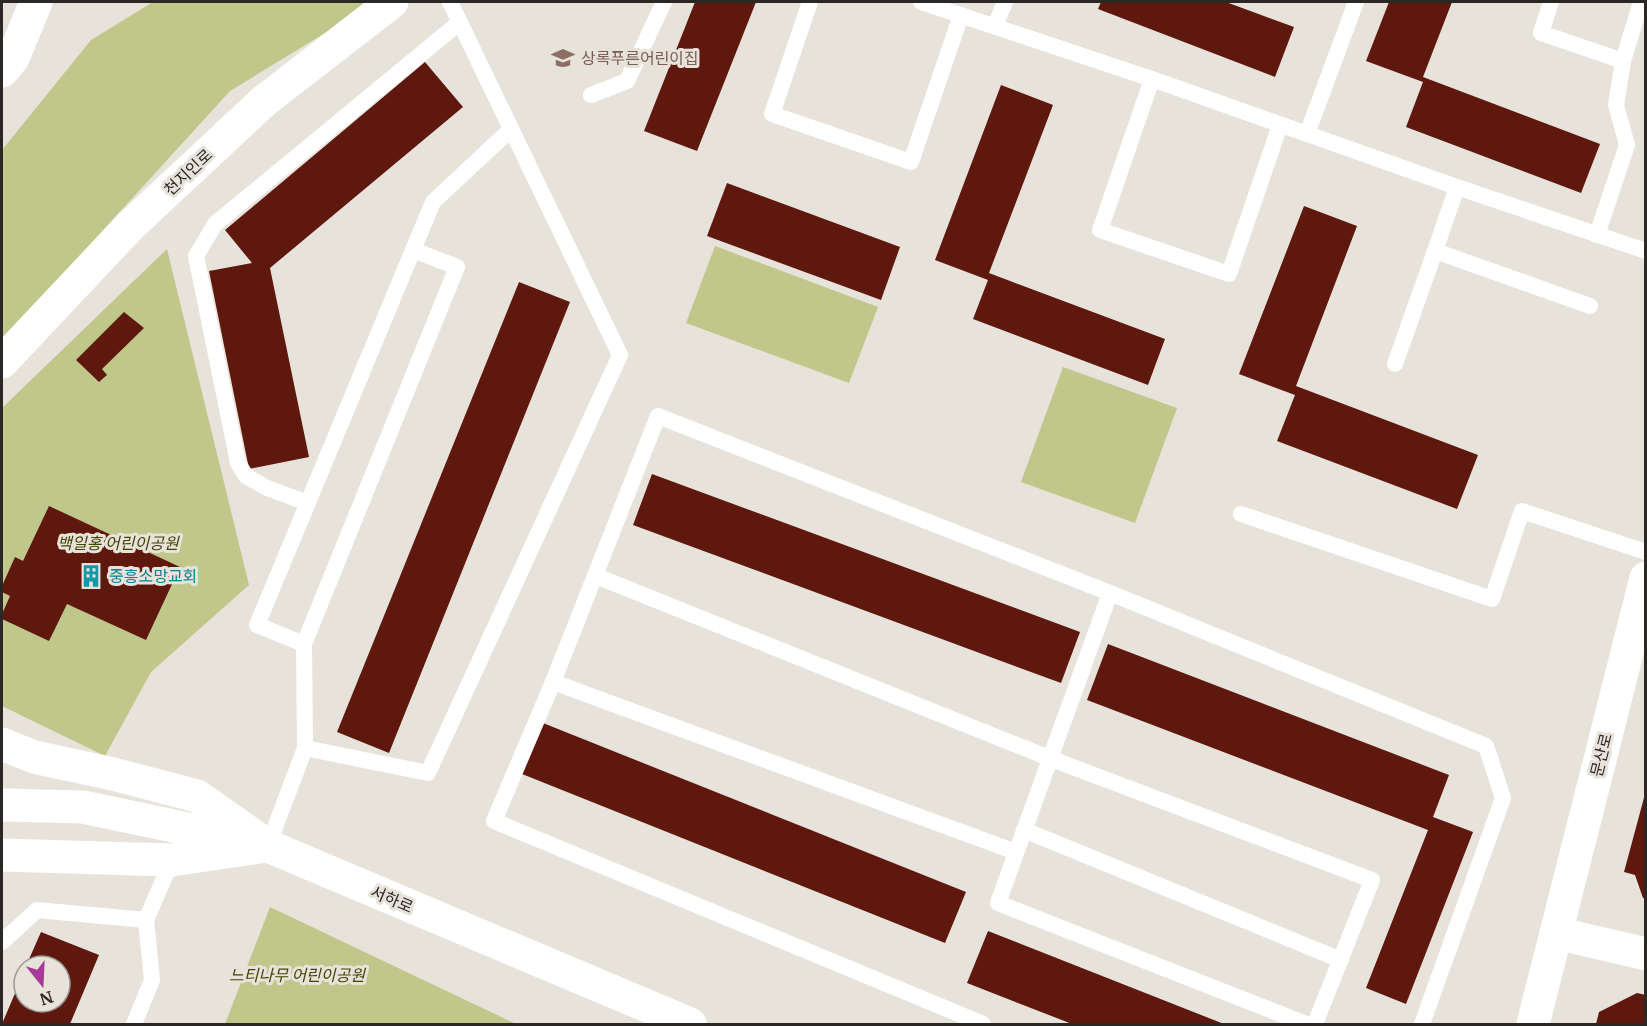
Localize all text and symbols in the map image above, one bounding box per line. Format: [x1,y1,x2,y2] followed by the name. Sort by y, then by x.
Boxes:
[550,45,576,71] school or university icon: 상록푸른어린이집
[581,48,699,68] place label: 상록푸른어린이집
[160,144,217,199] street label: 천지인로
[57,533,180,553] park label: 백일홍 어린이공원
[78,563,104,589] building icon: 중흥소망교회
[109,566,197,586] place label: 중흥소망교회
[1586,731,1616,779] street label: 문산로
[368,881,416,917] street label: 서하로
[12,954,72,1014] north arrow
[229,965,366,985] park label: 느티나무 어린이공원
[37,987,56,1010] text: N

